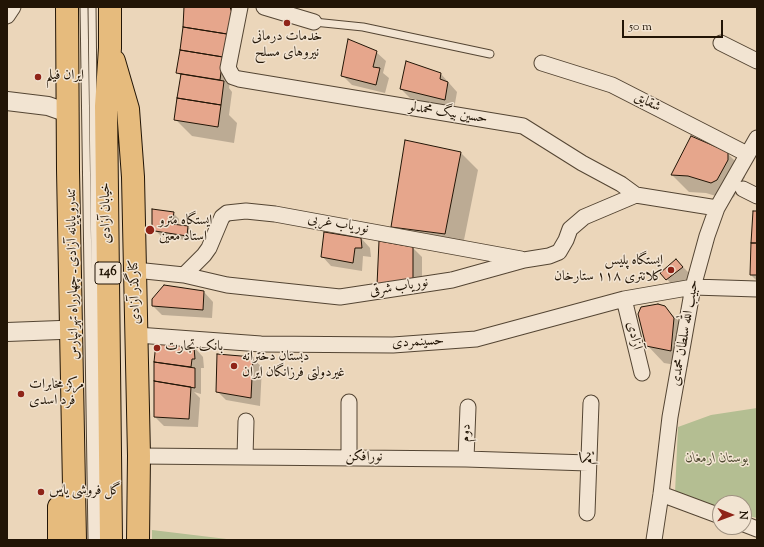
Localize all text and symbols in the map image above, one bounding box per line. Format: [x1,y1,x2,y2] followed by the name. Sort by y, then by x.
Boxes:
[624,12,725,38] scale bar
[282,18,292,28] marker: خدمات درمانی نیروهای مسلح
[629,18,652,36] text: 50 m
[252,30,322,62] place label: خدمات درمانی نیروهای مسلح
[46,69,84,85] place label: ایران فیلم
[33,72,43,82] marker: ایران فیلم
[631,89,663,117] street label: شقایق
[407,99,489,129] street label: حسین بیگ محمدلو
[98,182,116,244] street label: خیابان آزادی
[64,188,84,360] street label: تندرو پایانه آزادی ـ چهارراه تهرانپارس
[306,211,370,239] street label: نوریاب غربی
[159,214,212,246] place label: ایستگاه مترو استاد معین
[144,224,156,236] marker: ایستگاه مترو استاد معین
[554,254,663,286] place label: ایستگاه پلیس کلانتری ۱۱۸ ستارخان
[126,259,146,325] street label: کنارگذر آزادی
[95,262,121,284] road number: 146
[666,265,676,275] marker: ایستگاه پلیس کلانتری ۱۱۸ ستارخان
[368,275,430,301] street label: نوریاب شرقی
[668,278,704,388] street label: حبیب الله سلطان محمدی
[622,320,644,352] street label: آزادی
[391,333,445,353] street label: حسینمردی
[165,340,223,356] place label: بانک تجارت
[152,343,162,353] marker: بانک تجارت
[242,350,345,382] place label: دبستان دخترانه غیردولتی فرزانگان ايران
[229,361,239,371] marker: دبستان دخترانه غیردولتی فرزانگان ايران
[29,378,84,410] place label: مرکز مخابرات فرد اسدی
[16,389,26,399] marker: مرکز مخابرات فرد اسدی
[458,424,476,442] street label: دوم
[345,449,383,467] street label: نورافکن
[579,452,597,464] street label: یکم
[685,452,749,468] park label: بوستان ارمغان
[49,484,121,500] place label: گل فروشی یاس
[36,487,46,497] marker: گل فروشی یاس
[712,495,752,535] north arrow
[735,511,751,520] text: N

